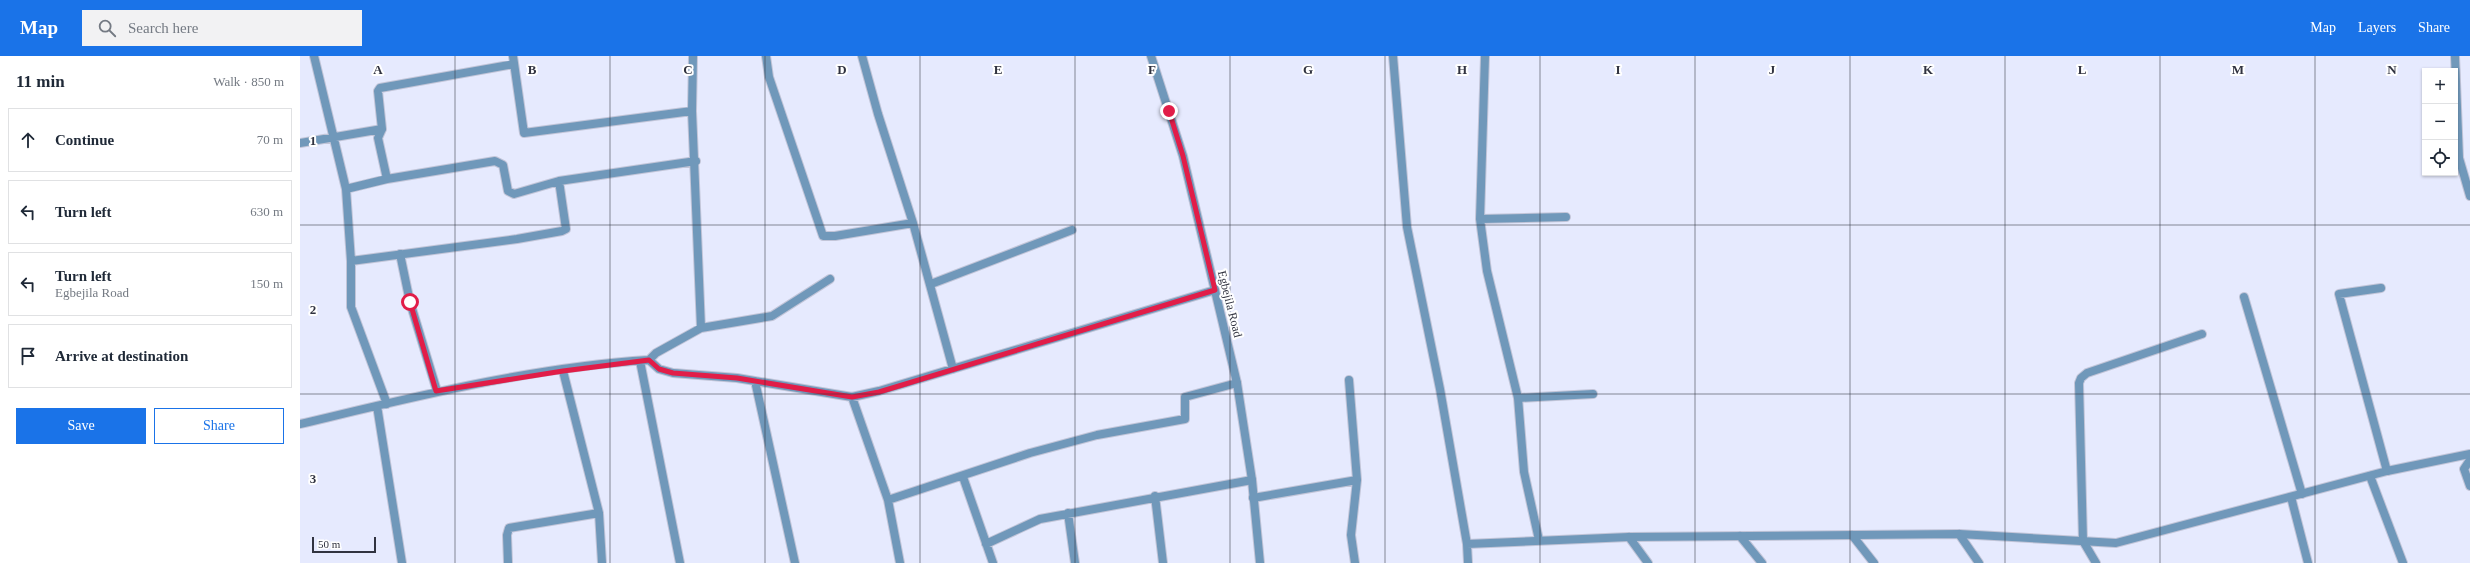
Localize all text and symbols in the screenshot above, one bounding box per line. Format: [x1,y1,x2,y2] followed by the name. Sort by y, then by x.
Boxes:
[82,10,362,46] search box
[20,17,58,38] text: Map
[96,17,118,39] icon: search
[128,20,198,36] text: Search here
[2310,20,2336,35] text: Map
[2358,20,2396,35] text: Layers
[2418,20,2450,35] text: Share
[373,62,383,77] text: A
[528,62,537,77] text: B
[683,62,693,77] text: C
[837,62,847,77] text: D
[994,62,1002,77] text: E
[1148,62,1156,77] text: F
[1303,62,1313,77] text: G
[1457,62,1467,77] text: H
[1615,62,1621,77] text: I
[1769,62,1776,77] text: J
[1923,62,1934,77] text: K
[2078,62,2087,77] text: L
[2232,62,2244,77] text: M
[2387,62,2397,77] text: N
[2422,68,2458,176] map controls
[2422,68,2458,104] button: +
[16,72,65,91] text: 11 min
[213,74,284,89] text: Walk · 850 m
[1160,102,1178,120] route end
[2422,104,2458,140] button: −
[17,129,39,151] icon: ahead
[55,132,114,148] text: Continue
[257,132,283,147] text: 70 m
[310,133,316,148] text: 1
[2422,140,2458,176] button: locate
[17,201,39,223] icon: left
[55,204,112,220] text: Turn left
[250,204,283,219] text: 630 m
[55,268,112,284] text: Turn left
[1215,269,1245,339] street label: Egbejila Road
[17,273,39,295] icon: left
[250,276,283,291] text: 150 m
[55,285,129,300] text: Egbejila Road
[401,293,419,311] route start
[310,302,316,317] text: 2
[17,345,39,367] icon: arrive
[55,348,188,364] text: Arrive at destination
[16,408,146,444] button: Save
[154,408,284,444] button: Share
[310,471,317,486] text: 3
[312,535,376,554] scale bar
[318,538,340,550] text: 50 m

